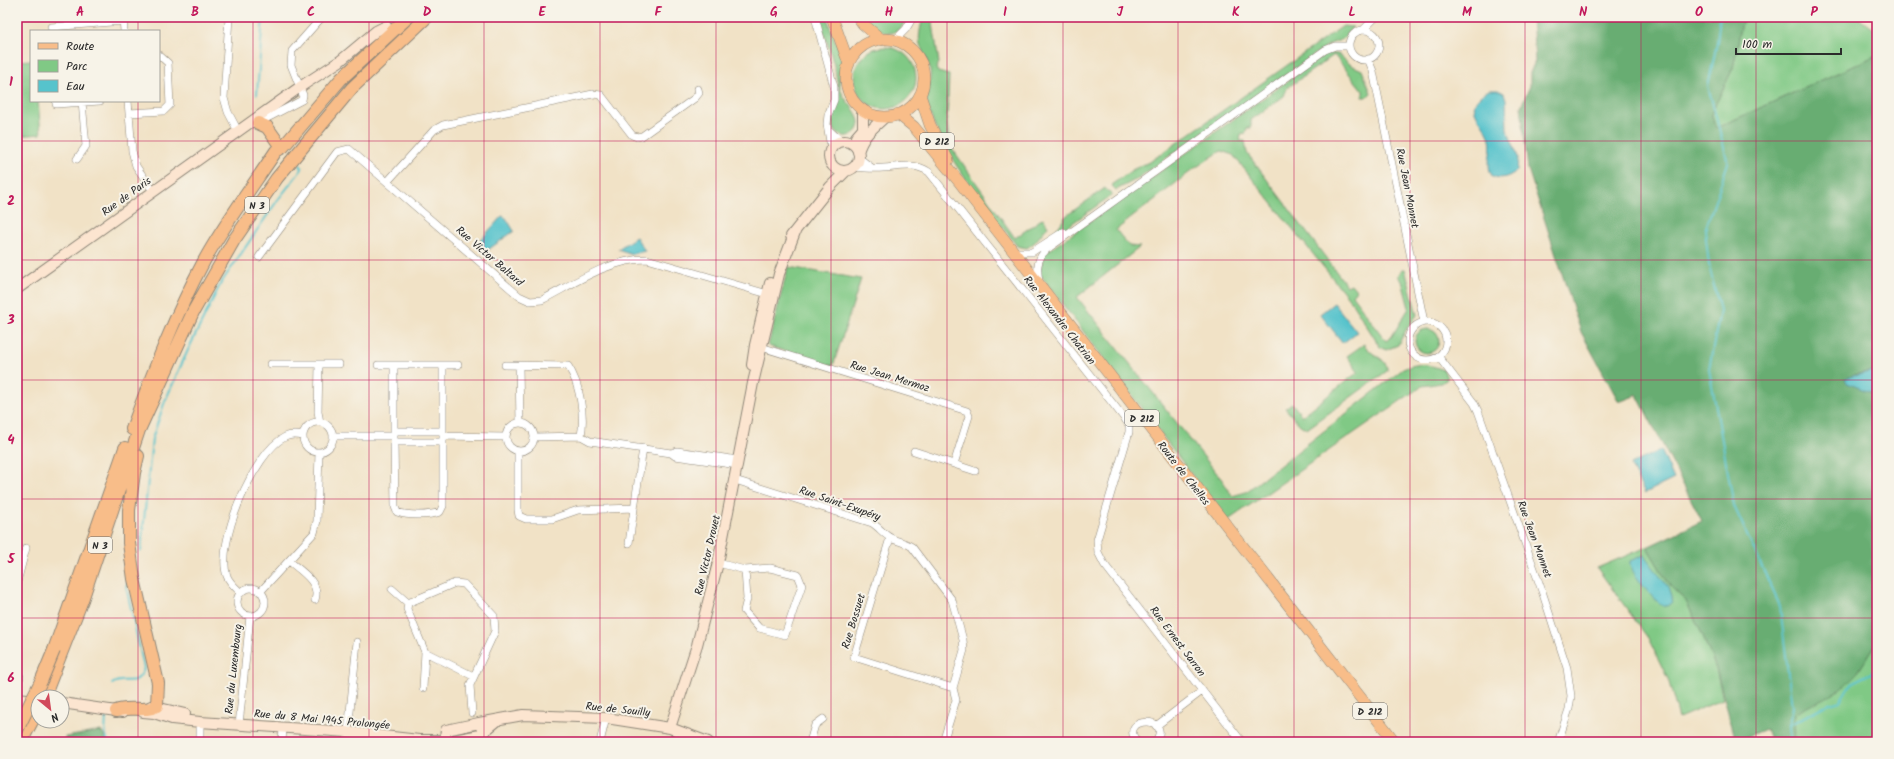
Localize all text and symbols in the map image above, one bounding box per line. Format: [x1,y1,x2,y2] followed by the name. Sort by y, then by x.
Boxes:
[76,2,84,23] text: A
[191,2,199,23] text: B
[307,2,315,23] text: C
[423,2,432,23] text: D
[538,2,546,23] text: E
[654,2,662,23] text: F
[770,2,778,23] text: G
[885,2,894,23] text: H
[1003,2,1007,23] text: I
[1117,2,1124,23] text: J
[1232,2,1240,23] text: K
[1348,2,1356,23] text: L
[1462,2,1472,23] text: M
[1579,2,1588,23] text: N
[1695,2,1703,23] text: O
[1810,2,1818,23] text: P
[30,30,160,102] legend
[1736,30,1841,56] scale bar
[1742,35,1773,54] text: 100 m
[66,37,95,56] text: Route
[66,57,87,76] text: Parc
[9,72,13,93] text: 1
[66,77,85,96] text: Eau
[920,133,954,149] road number: D 212
[1390,147,1424,230] street label: Rue Jean Monnet
[98,172,156,221] street label: Rue de Paris
[7,191,15,212] text: 2
[245,197,269,213] road number: N 3
[451,222,528,292] street label: Rue Victor Baltard
[1019,272,1100,369] street label: Rue Alexandre Chatrian
[6,310,15,331] text: 3
[848,356,932,398] street label: Rue Jean Mermoz
[1125,410,1159,426] road number: D 212
[7,430,15,451] text: 4
[1152,437,1214,510] street label: Route de Chelles
[796,482,884,527] street label: Rue Saint-Exupéry
[1512,498,1557,581] street label: Rue Jean Monnet
[690,513,726,597] street label: Rue Victor Drouet
[88,537,112,553] road number: N 3
[7,549,16,570] text: 5
[837,591,871,651] street label: Rue Bossuet
[1145,602,1210,681] street label: Rue Ernest Sarron
[220,623,248,715] street label: Rue du Luxembourg
[7,668,15,689] text: 6
[30,689,70,729] north arrow
[585,698,652,722] street label: Rue de Souilly
[1353,703,1387,719] road number: D 212
[253,705,391,735] street label: Rue du 8 Mai 1945 Prolongée
[47,707,62,726] text: N

